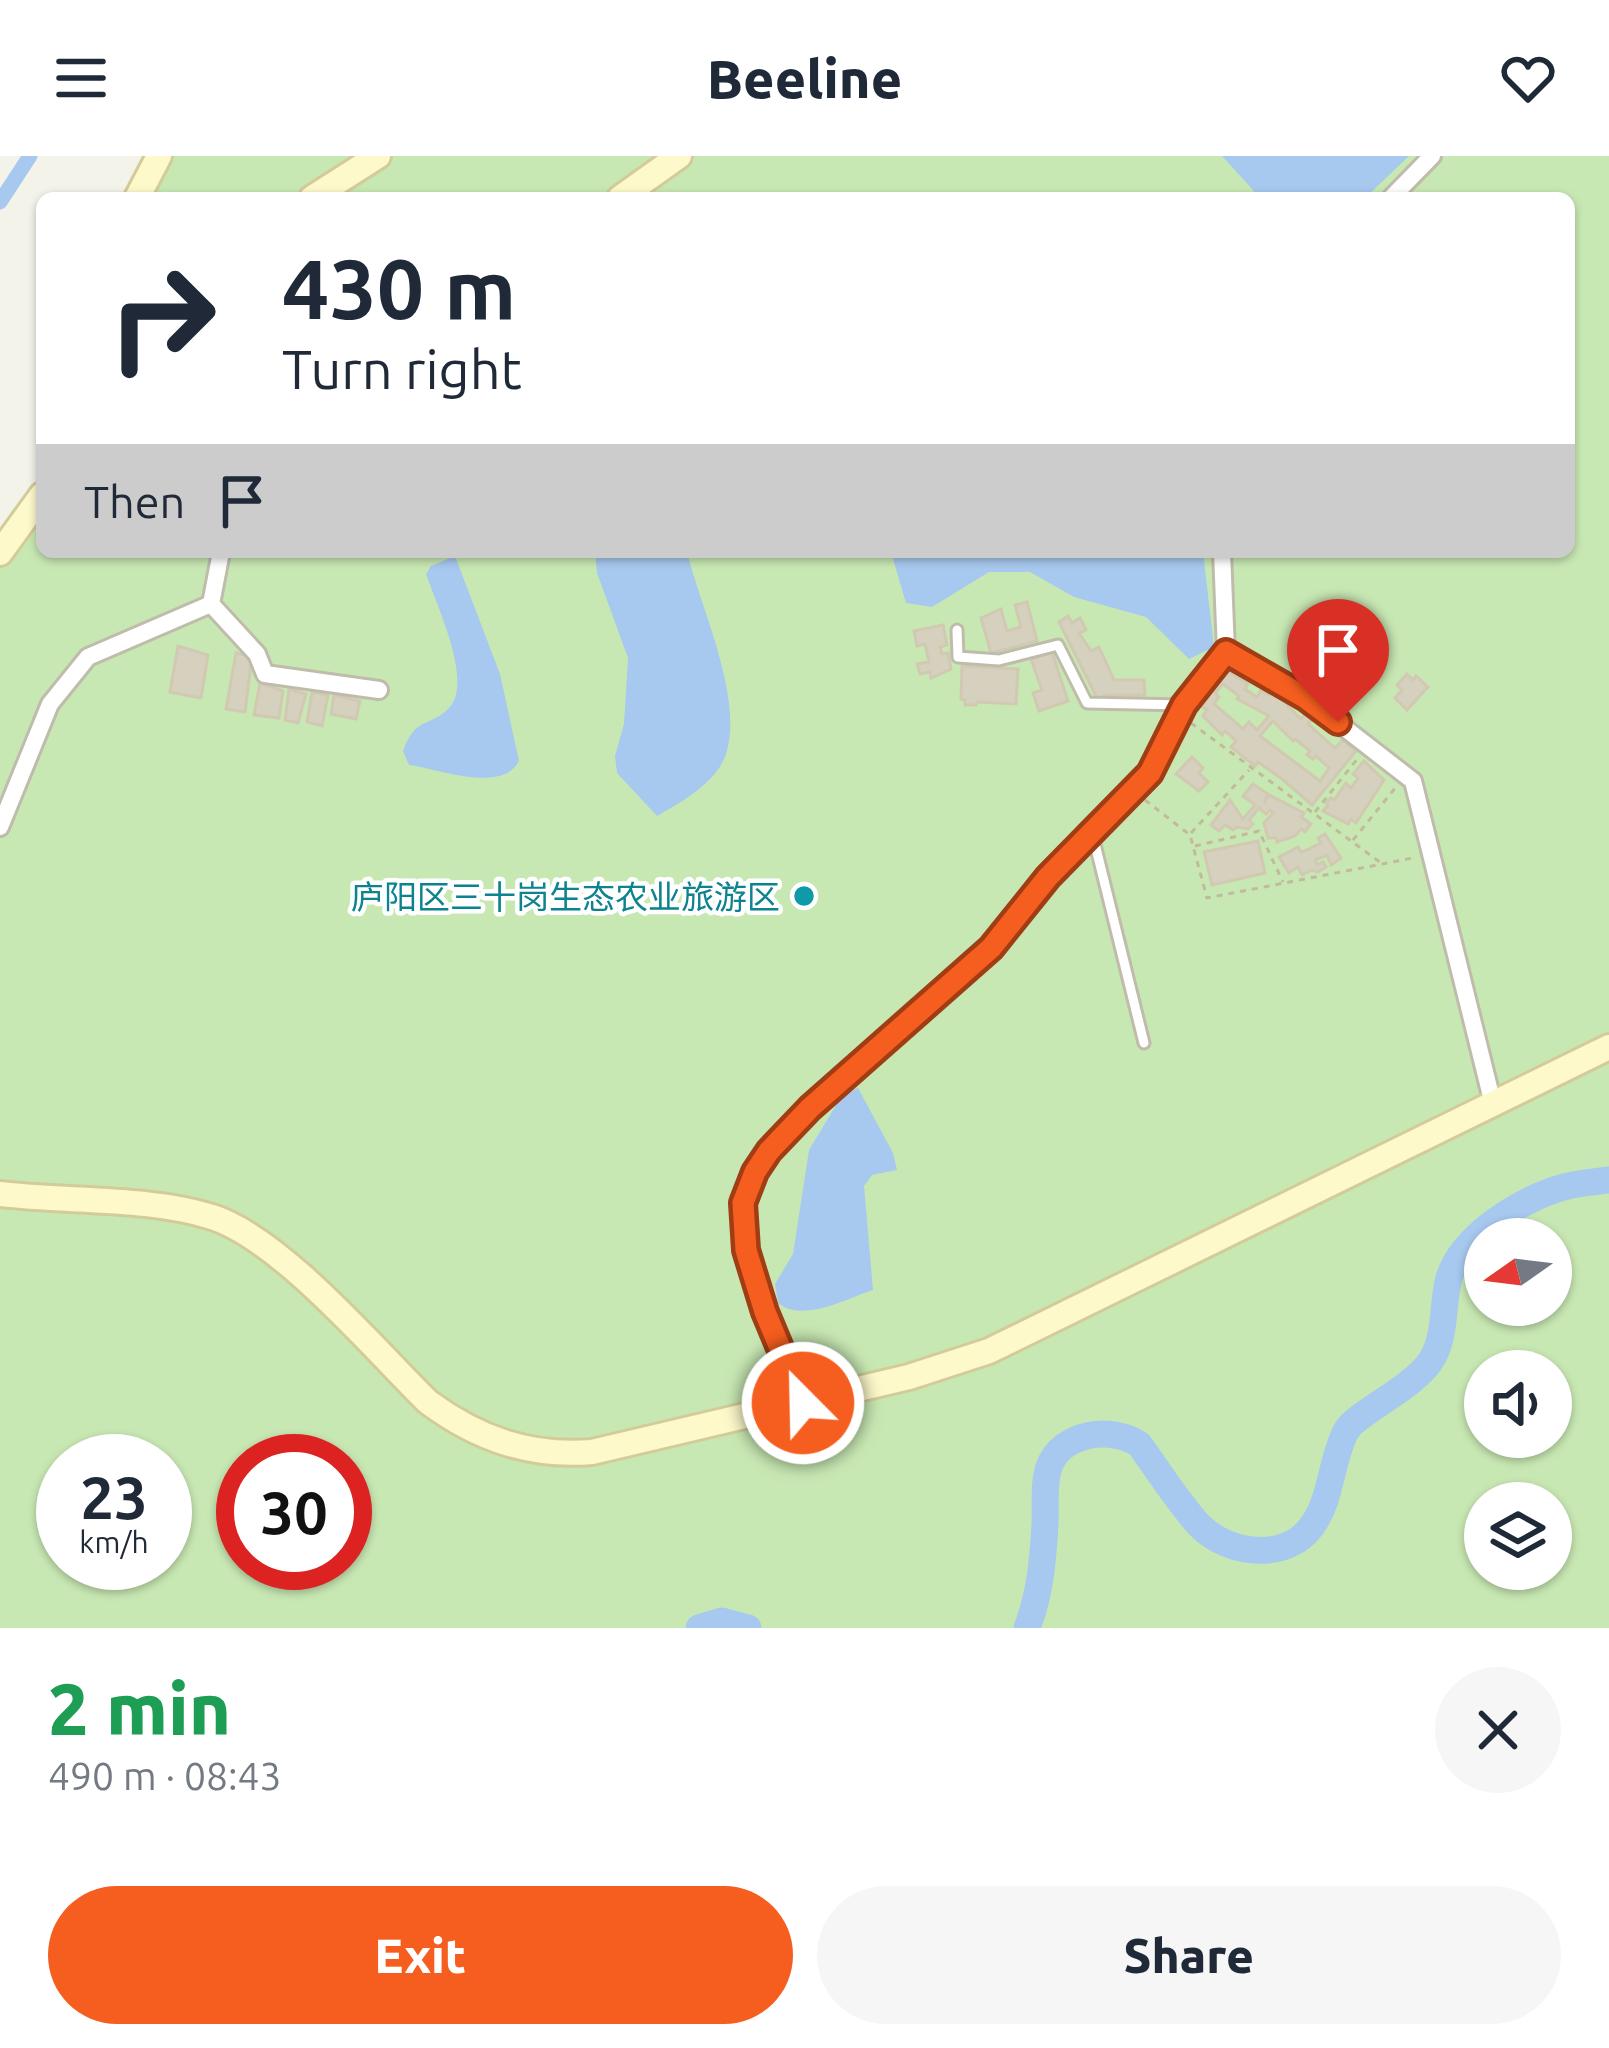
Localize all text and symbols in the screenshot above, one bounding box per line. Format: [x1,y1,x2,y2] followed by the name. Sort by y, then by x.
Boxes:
[48,45,114,111] icon: menu
[1495,45,1561,111] icon: heart
[707,48,902,108] text: Beeline
[84,240,240,396] icon: right
[282,241,516,335] text: 430 m
[282,339,522,399] text: Turn right
[209,468,275,534] icon: arrive
[84,476,185,527] text: Then
[1287,599,1389,722] pin
[1305,617,1371,683] icon: arrive
[351,878,780,915] place label: 庐阳区三十岗生态农业旅游区
[791,883,817,909] marker: 庐阳区三十岗生态农业旅游区
[1464,1218,1572,1326] north arrow
[1464,1218,1572,1590] map controls
[740,1340,866,1466] position arrow
[1464,1350,1572,1458] button: sound
[216,1434,372,1590] speed limit sign: 30
[80,1463,148,1530] text: 23
[1464,1482,1572,1590] button: layers
[79,1525,149,1559] text: km/h
[1435,1667,1561,1793] button: close
[48,1668,231,1749] text: 2 min
[48,1754,282,1797] text: 490 m · 08:43
[48,1886,793,2024] button: Exit
[817,1886,1561,2024] button: Share

